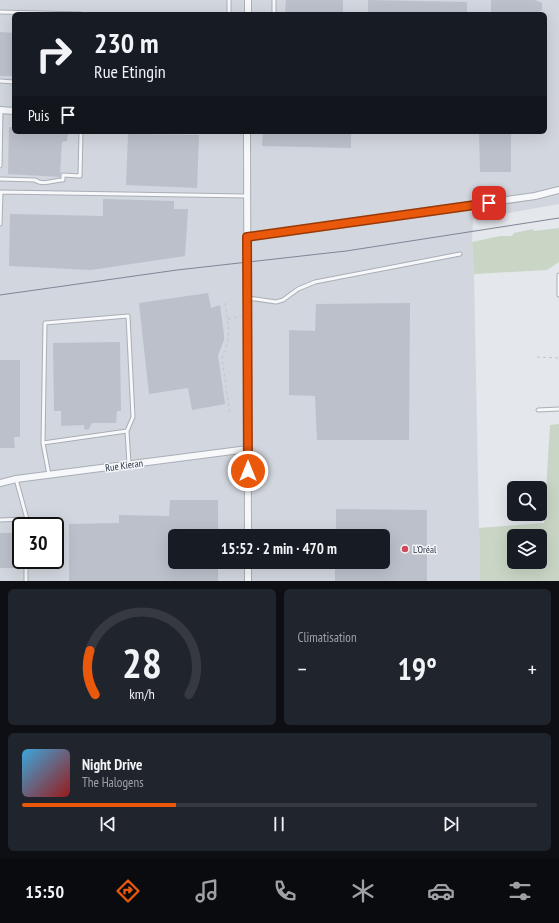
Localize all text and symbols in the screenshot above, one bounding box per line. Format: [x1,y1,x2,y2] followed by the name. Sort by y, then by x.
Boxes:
[94,24,158,61] text: 230 m
[28,28,80,80] icon: right
[94,60,166,83] text: Rue Etingin
[57,104,79,126] icon: arrive
[28,106,49,125] text: Puis
[472,186,506,220] pin
[478,192,500,214] icon: arrive
[227,450,269,492] position arrow
[104,456,144,475] street label: Rue Kieran
[507,481,547,569] map controls
[507,481,547,521] button: search
[12,517,64,569] speed limit sign: 30
[507,529,547,569] button: layers
[221,539,337,558] text: 15:52 · 2 min · 470 m
[413,543,437,556] place label: L'Oréal
[400,544,410,554] marker: L'Oréal
[298,629,357,646] text: Climatisation
[122,636,162,689] text: 28
[397,649,437,688] text: 19°
[298,655,307,683] text: −
[528,655,537,683] text: +
[129,684,154,703] text: km/h
[82,755,142,774] text: Night Drive
[82,774,144,791] text: The Halogens
[97,813,119,835] icon: previous
[268,813,290,835] icon: pause
[440,813,462,835] icon: next
[114,877,142,905] icon: directions
[193,877,221,905] icon: music
[271,877,299,905] icon: phone
[349,877,377,905] icon: climate
[427,877,455,905] icon: car
[506,877,534,905] icon: filters
[25,880,64,903] text: 15:50

